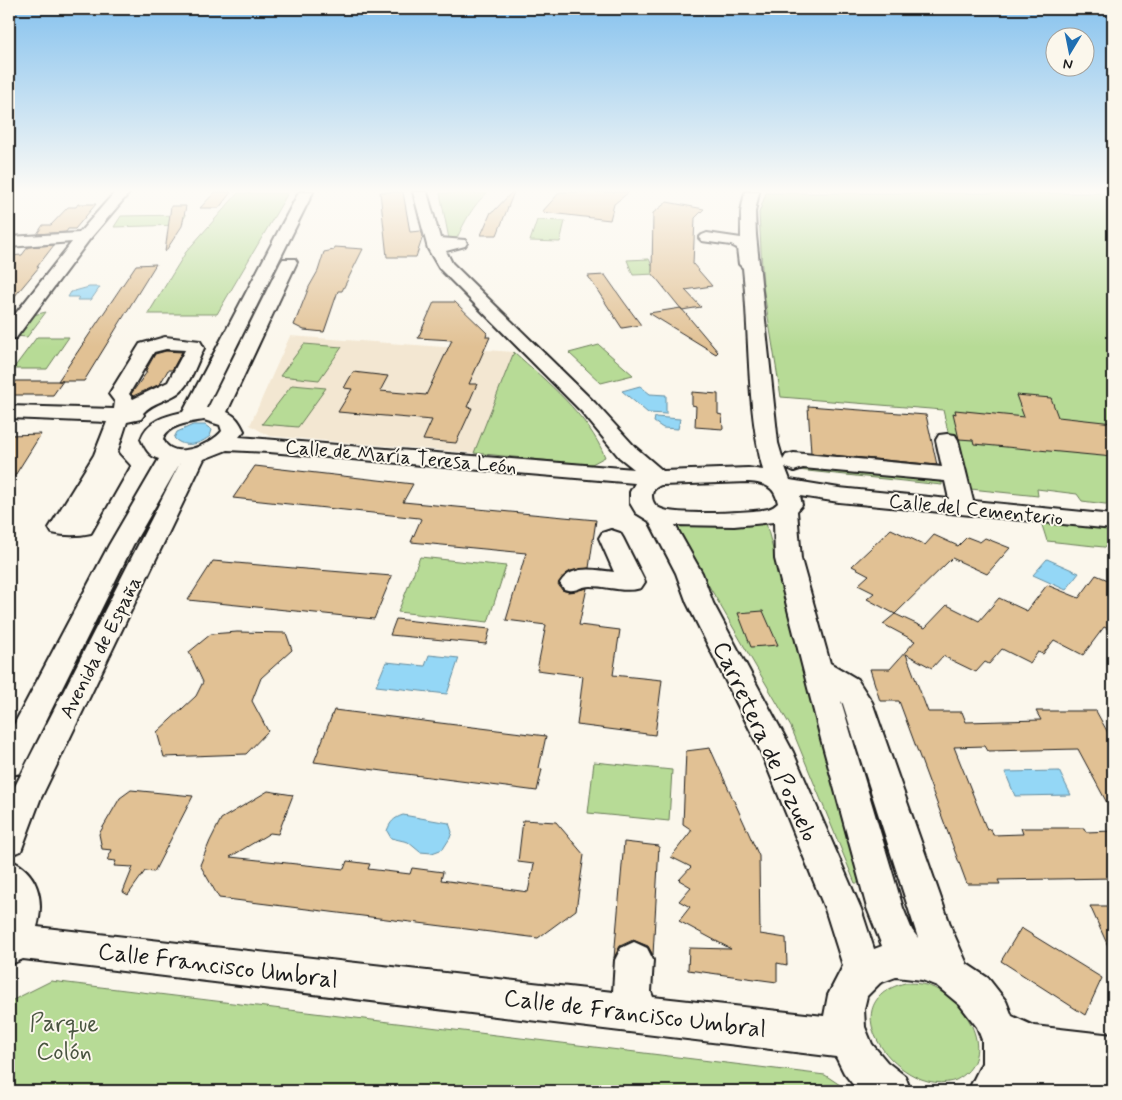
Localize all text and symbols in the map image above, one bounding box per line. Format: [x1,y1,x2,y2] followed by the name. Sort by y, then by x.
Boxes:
[1044,28,1094,78] north arrow
[1062,54,1074,73] text: N
[284,434,518,481] street label: Calle de María Teresa León
[887,488,1064,533] street label: Calle del Cementerio
[54,572,149,723] street label: Avenida de España
[705,637,825,847] street label: Carretera de Pozuelo
[96,936,340,997] street label: Calle Francisco Umbral
[502,983,768,1046] street label: Calle de Francisco Umbral
[29,1009,99,1068] park label: Parque Colón

